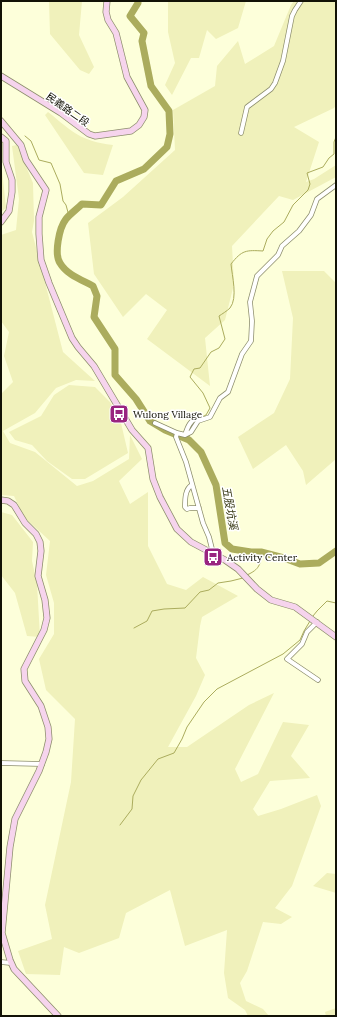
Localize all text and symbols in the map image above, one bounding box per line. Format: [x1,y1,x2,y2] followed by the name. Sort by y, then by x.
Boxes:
[44,90,92,129] street label: 民義路二段
[108,403,130,425] bus stop icon: Wulong Village
[133,408,203,421] place label: Wulong Village
[219,485,241,533] water label: 五股坑溪
[202,546,224,568] bus stop icon: Activity Center
[226,551,298,564] place label: Activity Center

